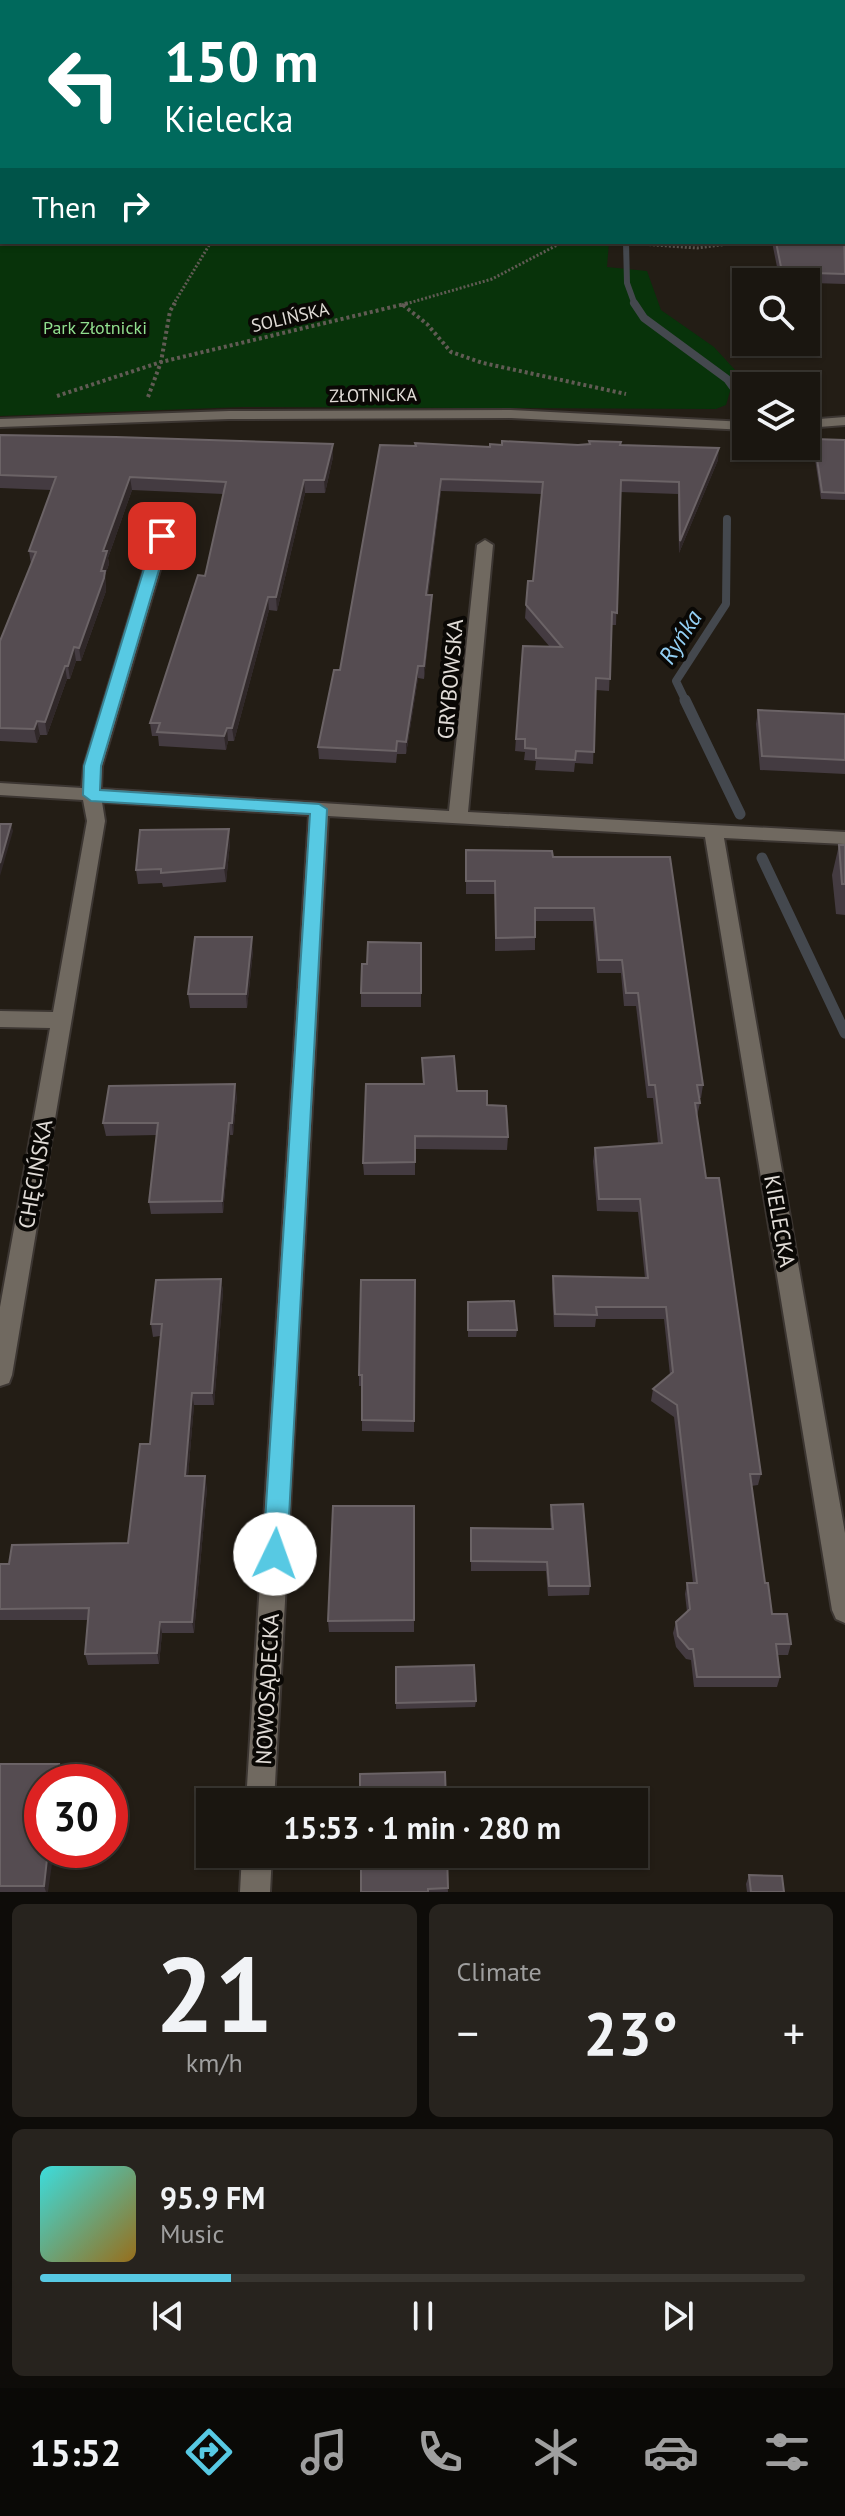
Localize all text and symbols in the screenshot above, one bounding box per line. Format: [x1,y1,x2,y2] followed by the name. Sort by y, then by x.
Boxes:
[164,25,319,97] text: 150 m
[32,32,136,136] icon: left
[164,95,294,142] text: Kielecka
[113,184,157,228] icon: right
[32,187,97,226] text: Then
[732,268,820,460] map controls
[732,268,820,356] button: search
[249,297,332,337] street label: SOLIŃSKA
[43,316,147,339] park label: Park Złotnicki
[732,372,820,460] button: layers
[329,383,418,407] street label: ZŁOTNICKA
[128,502,196,570] pin
[140,514,184,558] icon: arrive
[651,604,709,670] water label: Ryńka
[431,618,469,740] street label: GRYBOWSKA
[12,1117,58,1231] street label: CHĘCIŃSKA
[758,1173,802,1269] street label: KIELECKA
[233,1512,317,1596] position arrow
[249,1613,285,1765] street label: NOWOSĄDECKA
[24,1764,128,1868] speed limit sign: 30
[283,1808,561,1847] text: 15:53 · 1 min · 280 m
[155,1926,273,2061] text: 21
[457,1955,542,1988] text: Climate
[584,1994,678,2072] text: 23°
[457,2004,479,2061] text: −
[783,2004,805,2061] text: +
[186,2046,243,2079] text: km/h
[160,2178,265,2217] text: 95.9 FM
[160,2217,224,2250] text: Music
[146,2294,190,2338] icon: previous
[401,2294,445,2338] icon: pause
[656,2294,700,2338] icon: next
[181,2424,237,2480] icon: directions
[296,2424,352,2480] icon: music
[412,2424,468,2480] icon: phone
[528,2424,584,2480] icon: climate
[643,2424,699,2480] icon: car
[759,2424,815,2480] icon: filters
[30,2429,121,2476] text: 15:52

